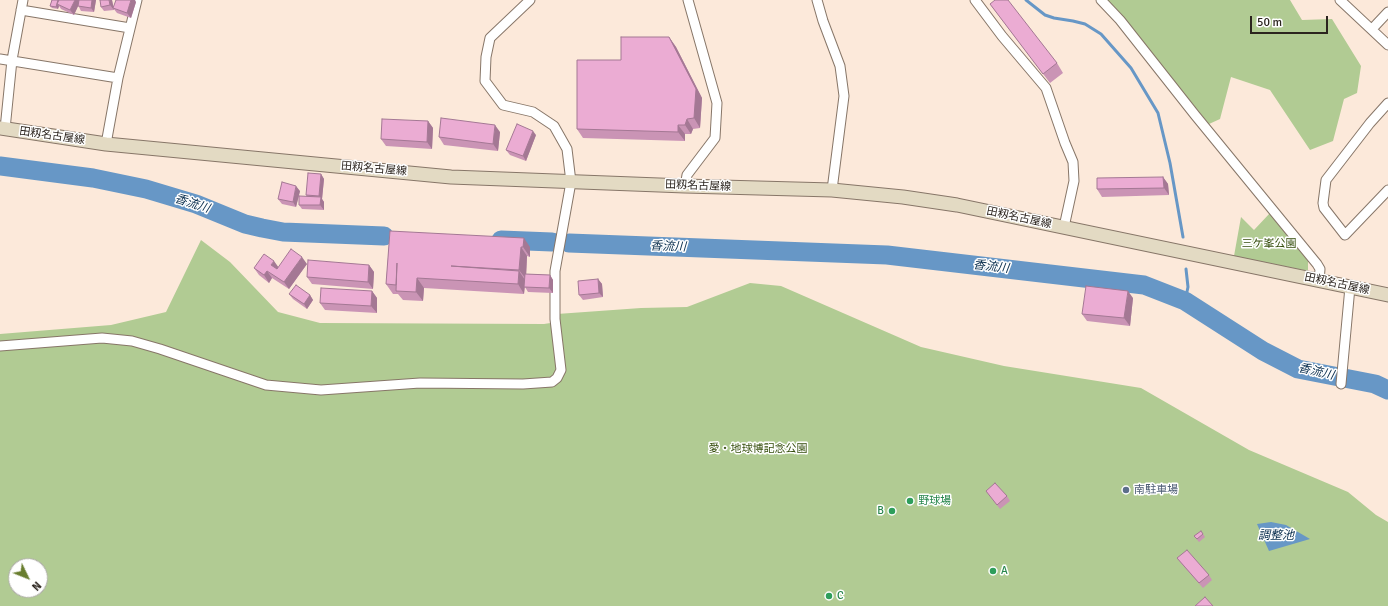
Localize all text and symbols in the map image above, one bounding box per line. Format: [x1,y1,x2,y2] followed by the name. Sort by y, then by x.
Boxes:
[1252,8,1330,34] scale bar
[1257,15,1282,30] text: 50 m
[18,125,86,147] street label: 田籾名古屋線
[341,160,407,178] street label: 田籾名古屋線
[665,178,731,194] street label: 田籾名古屋線
[173,192,211,216] water label: 香流川
[985,205,1053,231] street label: 田籾名古屋線
[1242,237,1296,251] park label: 三ケ峯公園
[650,239,686,255] water label: 香流川
[972,258,1010,276] water label: 香流川
[1303,271,1371,297] street label: 田籾名古屋線
[1297,361,1335,383] water label: 香流川
[709,442,807,456] park label: 愛・地球博記念公園
[1134,483,1178,497] place label: 南駐車場
[1121,485,1131,495] marker: 南駐車場
[918,494,951,508] place label: 野球場
[905,496,915,506] marker: 野球場
[877,504,884,518] place label: B
[887,506,897,516] marker: B
[1258,529,1294,543] water label: 調整池
[8,558,48,598] north arrow
[1001,564,1008,578] place label: A
[988,566,998,576] marker: A
[29,579,44,593] text: N
[837,589,844,603] place label: C
[824,591,834,601] marker: C

